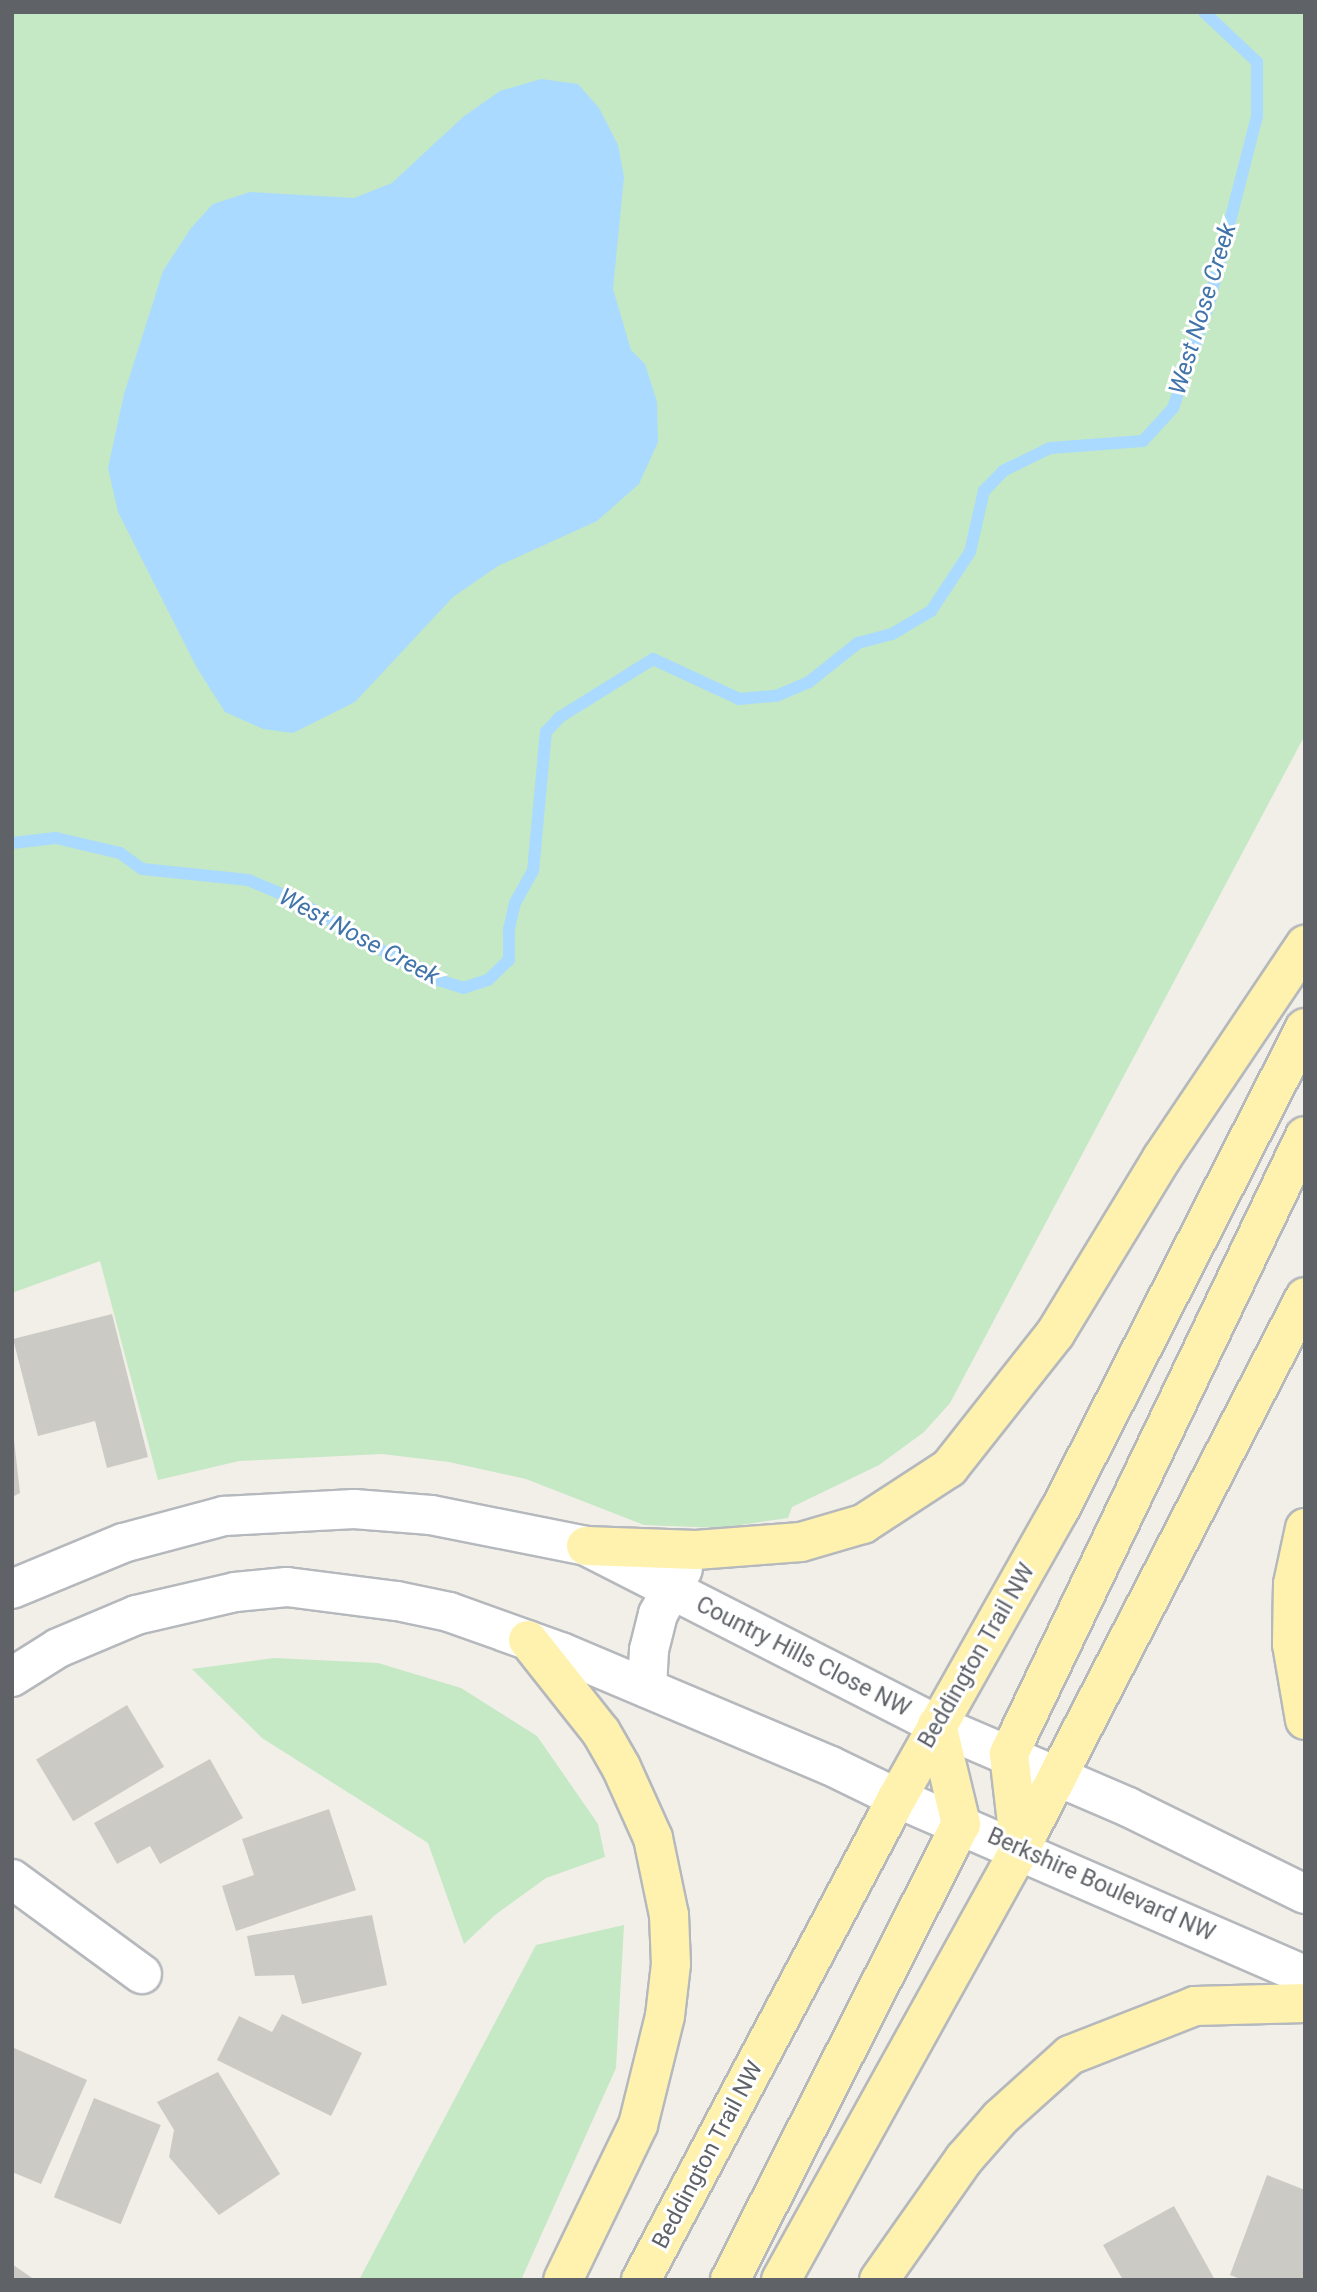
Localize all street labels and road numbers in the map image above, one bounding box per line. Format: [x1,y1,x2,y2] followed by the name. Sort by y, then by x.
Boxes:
[913,1559,1041,1753] street label: Beddington Trail NW
[691,1591,915,1723] street label: Country Hills Close NW
[983,1822,1219,1948] street label: Berkshire Boulevard NW
[647,2056,769,2254] street label: Beddington Trail NW

